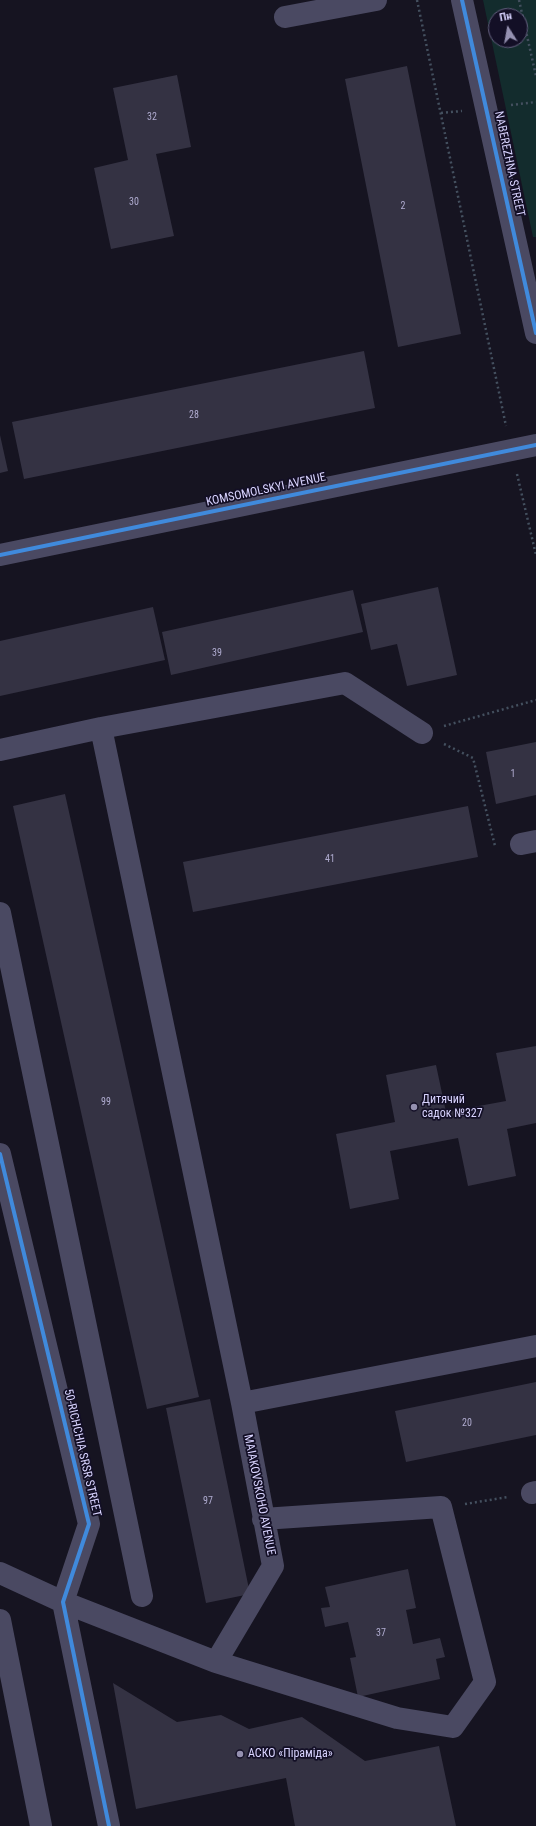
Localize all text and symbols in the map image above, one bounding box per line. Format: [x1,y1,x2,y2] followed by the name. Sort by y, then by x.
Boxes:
[488,8,528,48] north arrow
[499,9,513,24] text: Пн
[491,110,527,218] street label: NABEREZHNA STREET
[147,111,157,123] house number: 32
[129,196,139,208] house number: 30
[401,200,405,212] house number: 2
[189,409,199,421] house number: 28
[205,470,327,510] street label: KOMSOMOLSKYI AVENUE
[212,647,222,659] house number: 39
[511,768,515,780] house number: 1
[325,853,335,865] house number: 41
[422,1093,483,1121] place label: Дитячий садок №327
[101,1096,111,1108] house number: 99
[409,1102,419,1112] marker: Дитячий садок №327
[60,1388,104,1518] street label: 50-RICHCHIA SRSR STREET
[462,1417,472,1429] house number: 20
[240,1433,278,1557] street label: MAIAKOVSKOHO AVENUE
[203,1495,213,1507] house number: 97
[376,1627,386,1639] house number: 37
[248,1747,333,1761] place label: АСКО «Піраміда»
[235,1749,245,1759] marker: АСКО «Піраміда»

